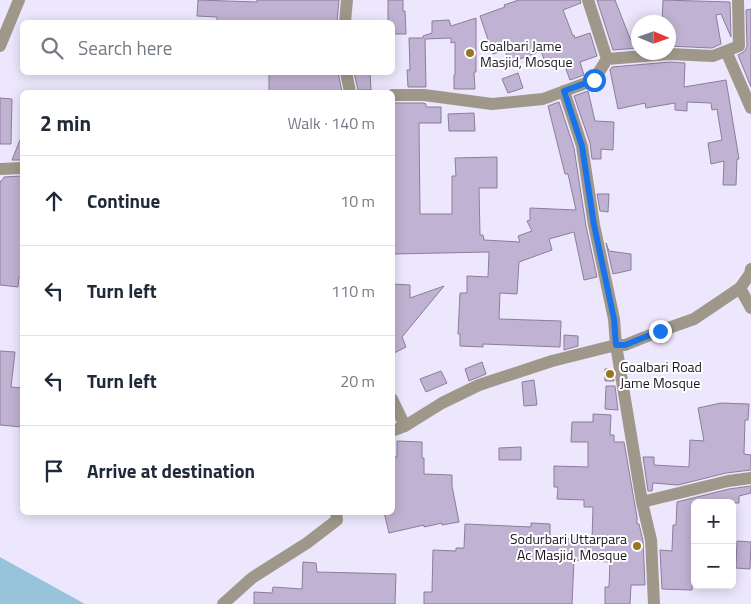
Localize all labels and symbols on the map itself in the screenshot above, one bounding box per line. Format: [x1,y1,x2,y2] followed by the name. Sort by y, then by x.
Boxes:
[631,15,676,60] north arrow
[480,35,572,72] place label: Goalbari Jame Masjid, Mosque
[464,47,476,59] marker: Goalbari Jame Masjid, Mosque
[583,69,606,92] route start
[649,320,672,343] route end
[620,356,702,393] place label: Goalbari Road Jame Mosque
[604,368,616,380] marker: Goalbari Road Jame Mosque
[510,528,627,565] place label: Sodurbari Uttarpara Ac Masjid, Mosque
[631,540,643,552] marker: Sodurbari Uttarpara Ac Masjid, Mosque

